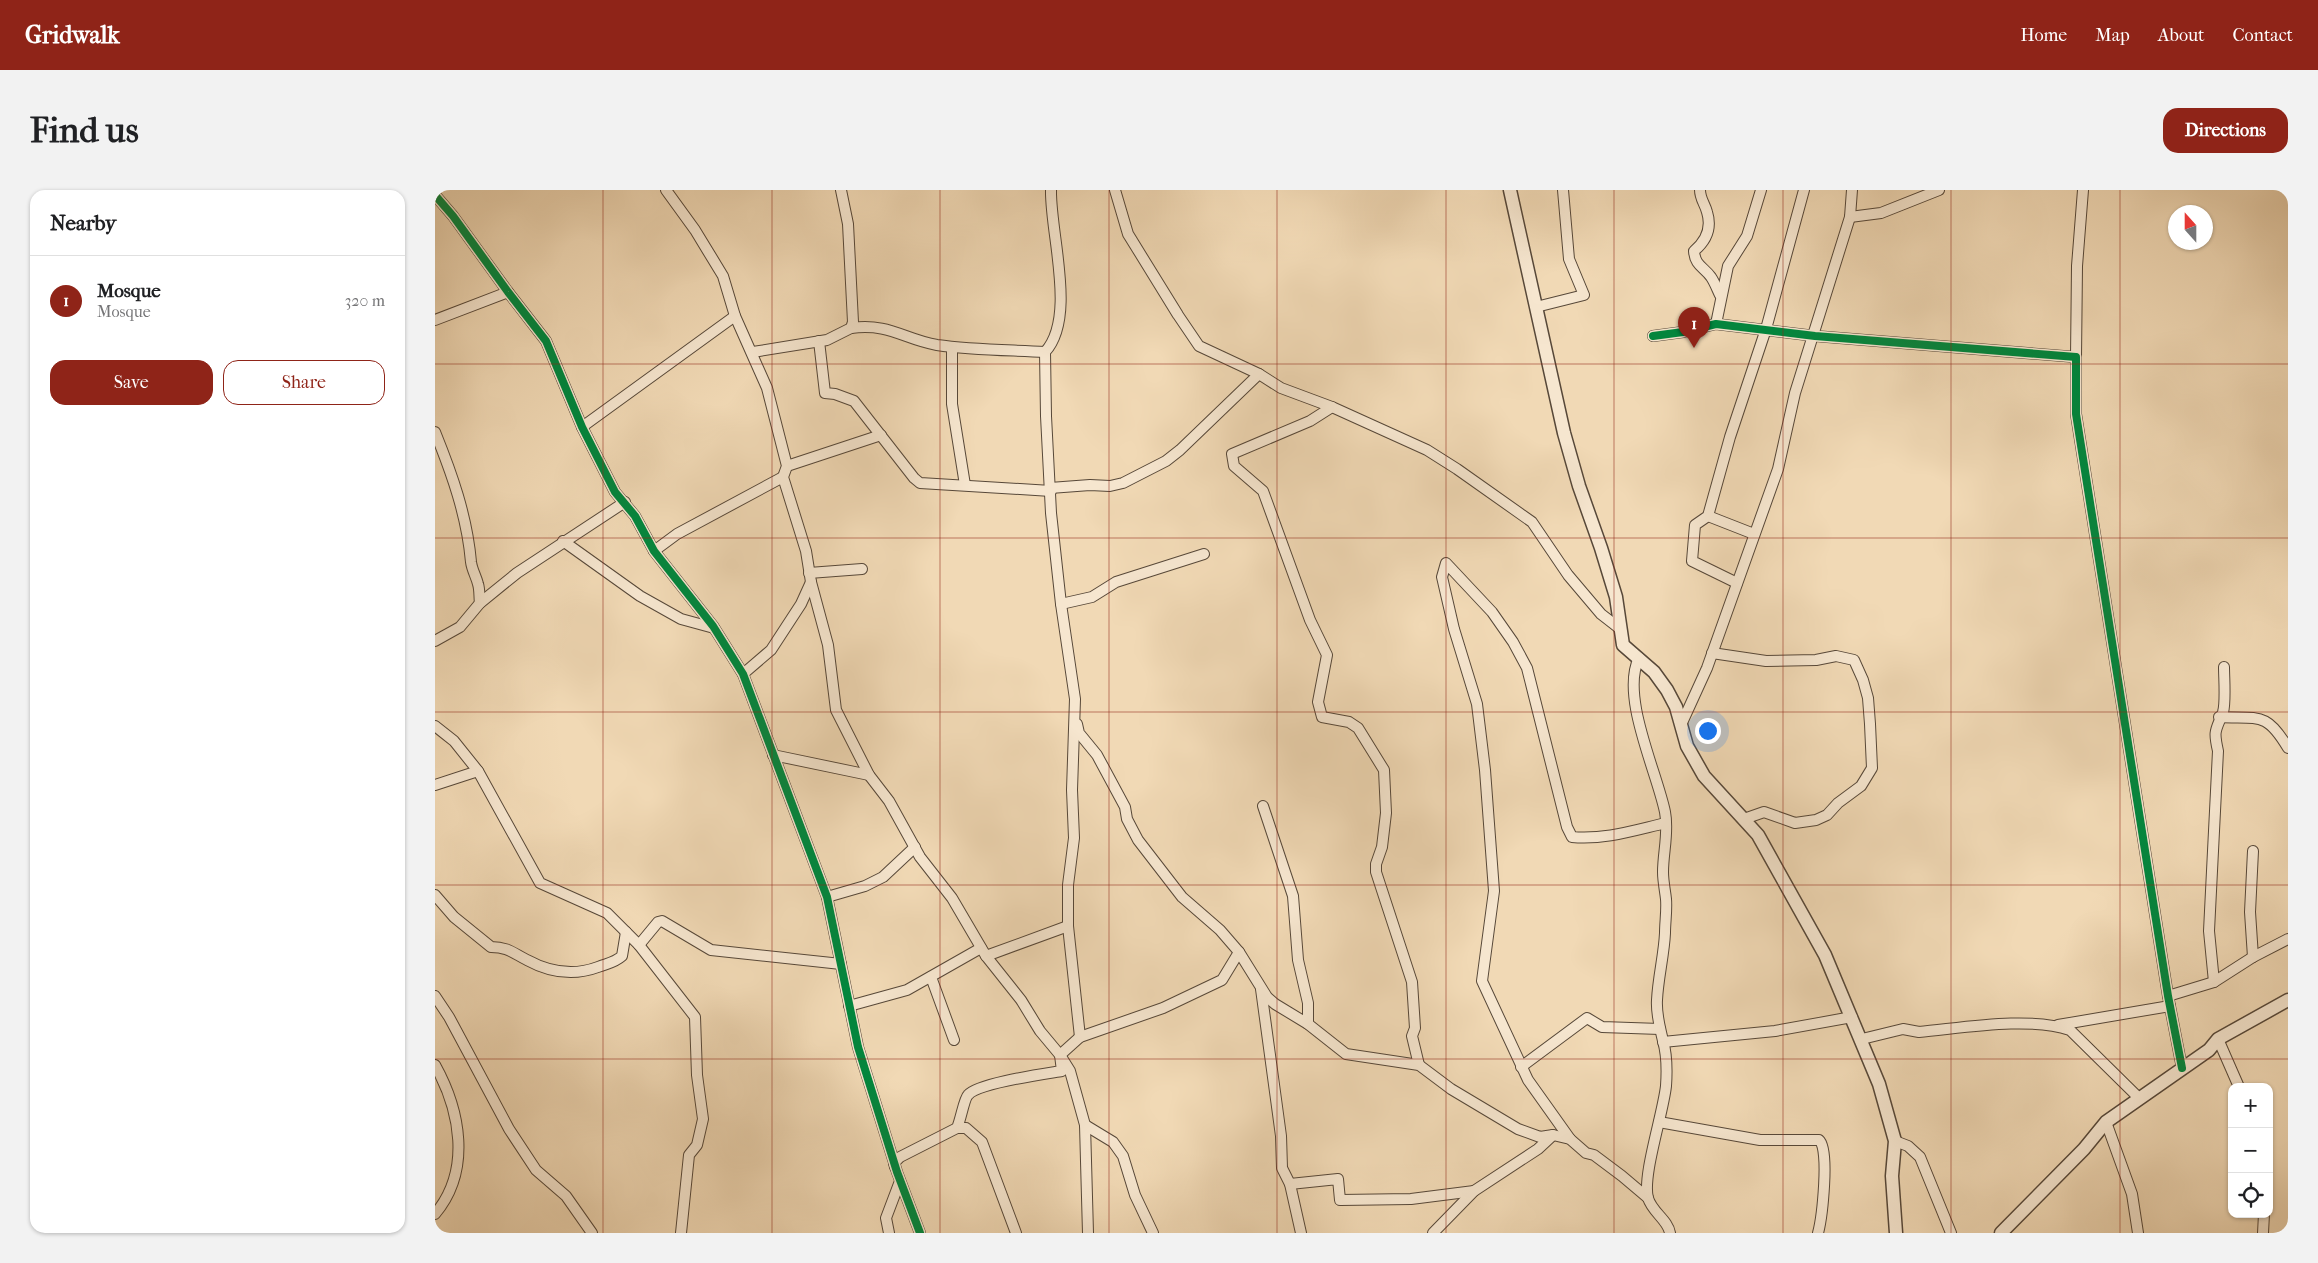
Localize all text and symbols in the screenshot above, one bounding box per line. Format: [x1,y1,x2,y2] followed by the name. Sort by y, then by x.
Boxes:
[25,21,120,49] text: Gridwalk
[2020,25,2067,46] text: Home
[2095,25,2130,46] text: Map
[2158,25,2204,46] text: About
[2232,25,2293,46] text: Contact
[2163,108,2288,153] button: Directions
[30,110,139,151] text: Find us
[2168,205,2213,250] north arrow
[50,211,116,235] text: Nearby
[97,280,161,302] text: Mosque
[63,291,69,310] text: 1
[345,291,385,310] text: 320 m
[97,302,151,321] text: Mosque
[1678,307,1710,348] pin: 1
[50,360,213,405] button: Save
[223,360,385,405] button: Share
[1695,718,1721,744] your location
[2228,1083,2273,1218] map controls
[2228,1083,2273,1128] button: +
[2228,1128,2273,1173] button: −
[2228,1173,2273,1218] button: locate

